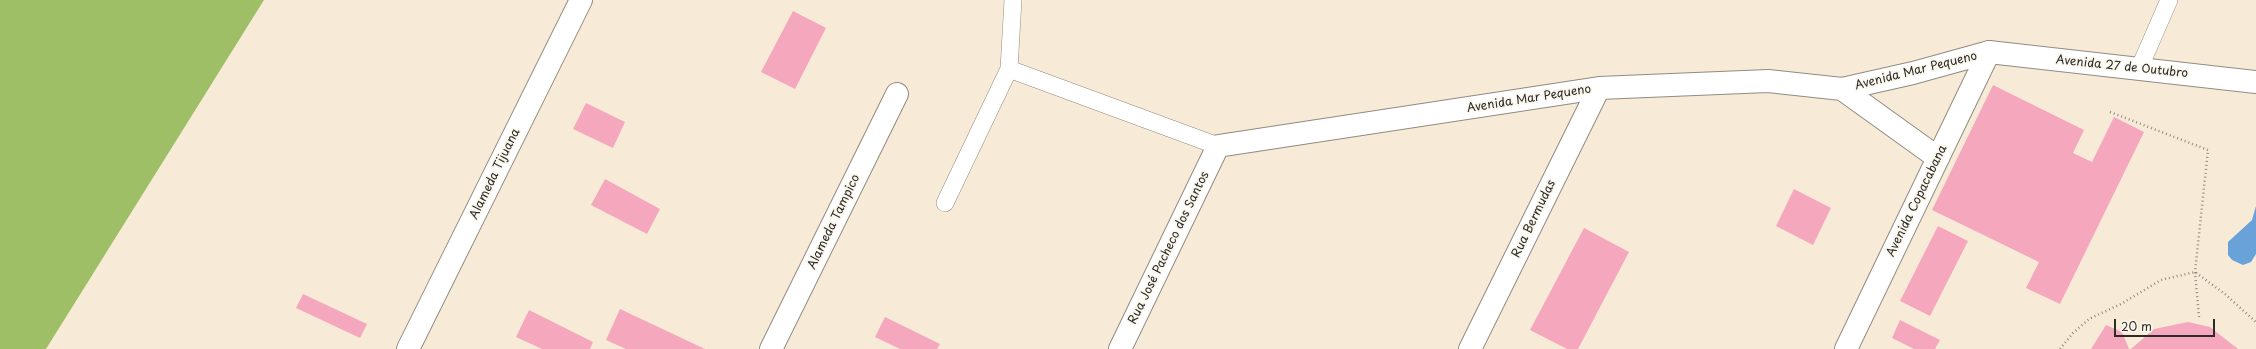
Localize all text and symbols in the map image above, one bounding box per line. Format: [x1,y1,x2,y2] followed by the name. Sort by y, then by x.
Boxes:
[1853,49,1979,93] street label: Avenida Mar Pequeno
[2055,53,2189,81] street label: Avenida 27 de Outubro
[1466,82,1592,116] street label: Avenida Mar Pequeno
[467,126,523,222] street label: Alameda Tijuana
[1884,143,1950,259] street label: Avenida Copacabana
[1126,169,1212,327] street label: Rua José Pacheco dos Santos
[805,172,863,272] street label: Alameda Tampico
[1509,178,1559,260] street label: Rua Bermudas
[2116,311,2217,337] scale bar
[2121,317,2152,335] text: 20 m

